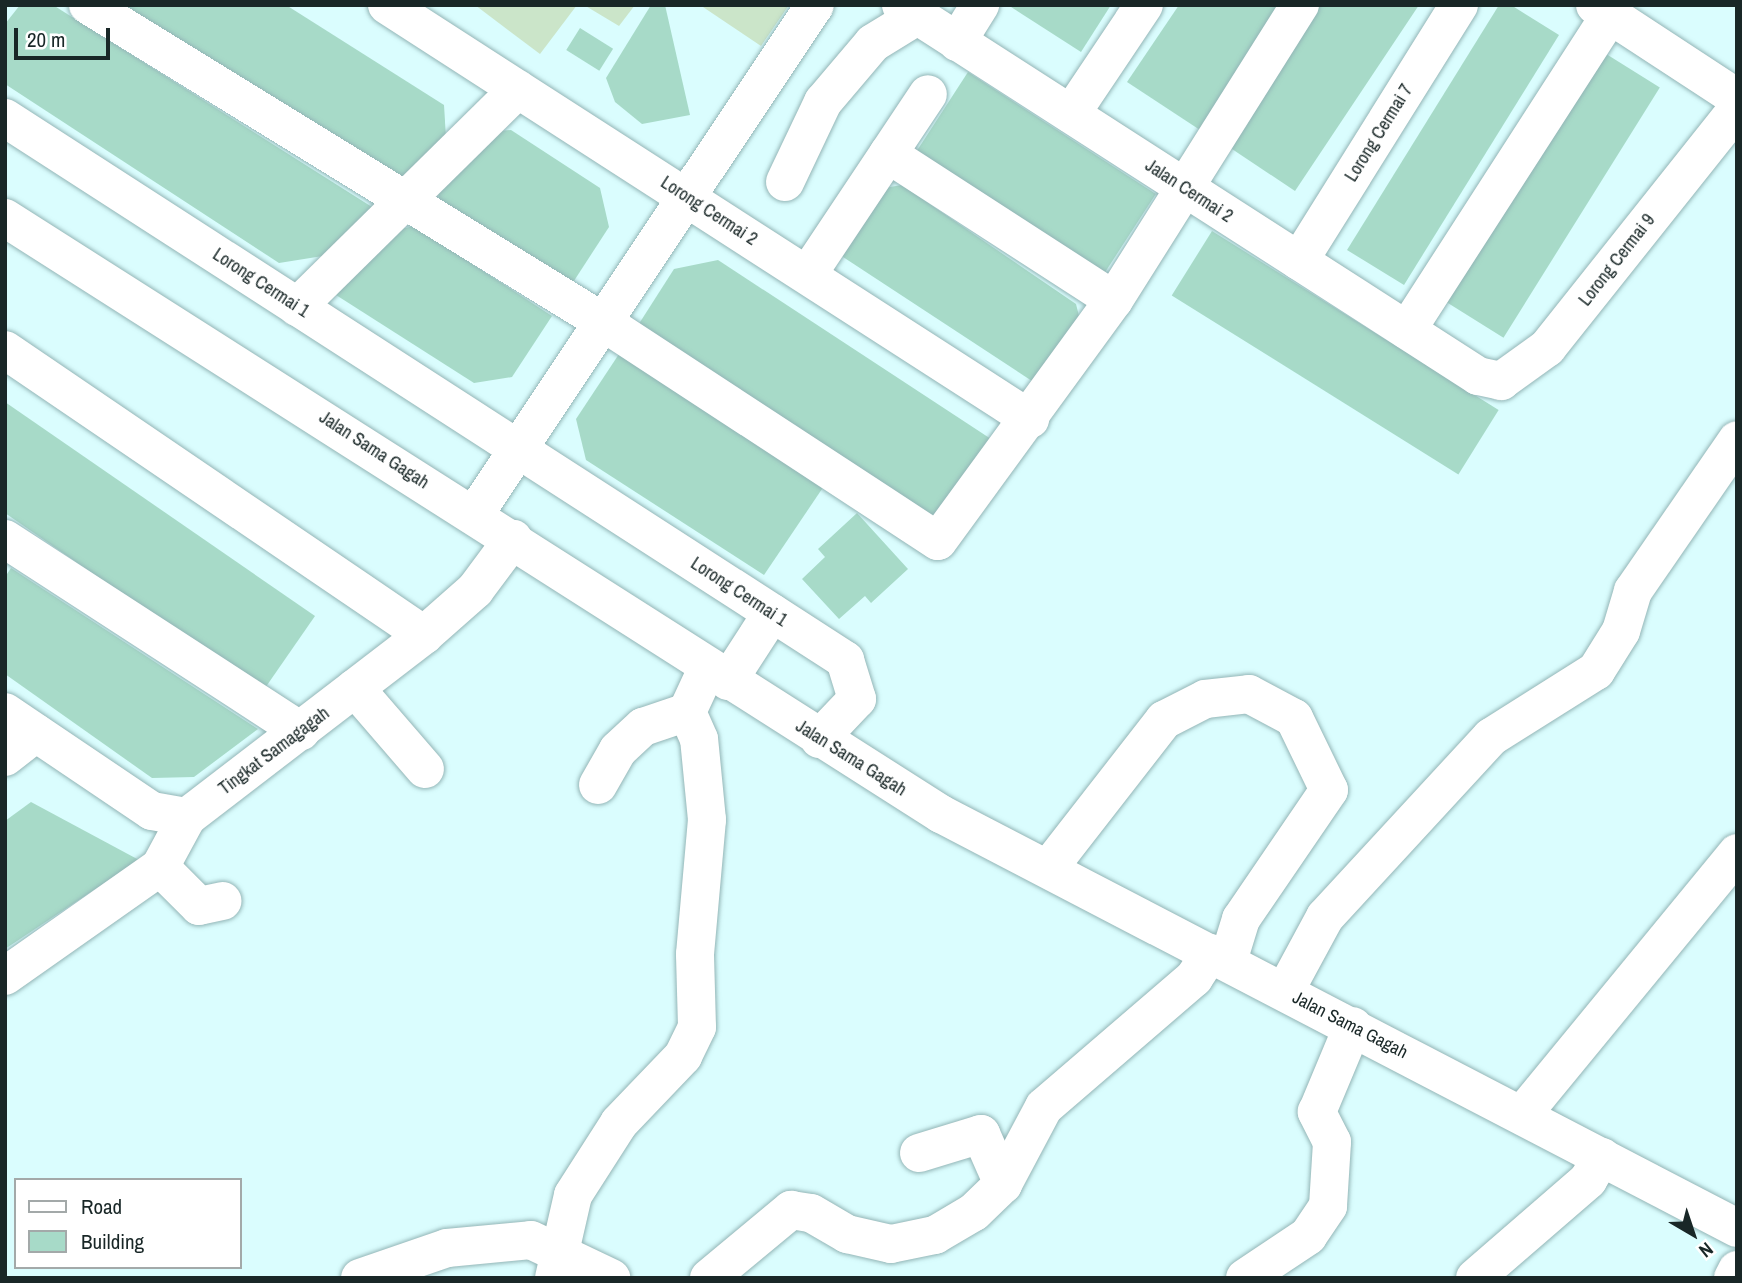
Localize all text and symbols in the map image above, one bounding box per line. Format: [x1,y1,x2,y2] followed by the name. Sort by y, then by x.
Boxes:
[18,14,114,58] scale bar
[27,25,65,54] text: 20 m
[1340,80,1418,186] street label: Lorong Cermai 7
[1141,155,1237,227] street label: Jalan Cermai 2
[657,172,761,250] street label: Lorong Cermai 2
[1574,210,1660,310] street label: Lorong Cermai 9
[209,244,313,322] street label: Lorong Cermai 1
[315,407,433,493] street label: Jalan Sama Gagah
[687,553,791,631] street label: Lorong Cermai 1
[215,702,333,800] street label: Tingkat Samagagah
[792,715,910,801] street label: Jalan Sama Gagah
[1289,987,1411,1063] street label: Jalan Sama Gagah
[14,1178,242,1269] legend
[81,1192,122,1221] text: Road
[1658,1199,1728,1269] north arrow
[81,1227,144,1256] text: Building
[1694,1237,1719,1264] text: N

